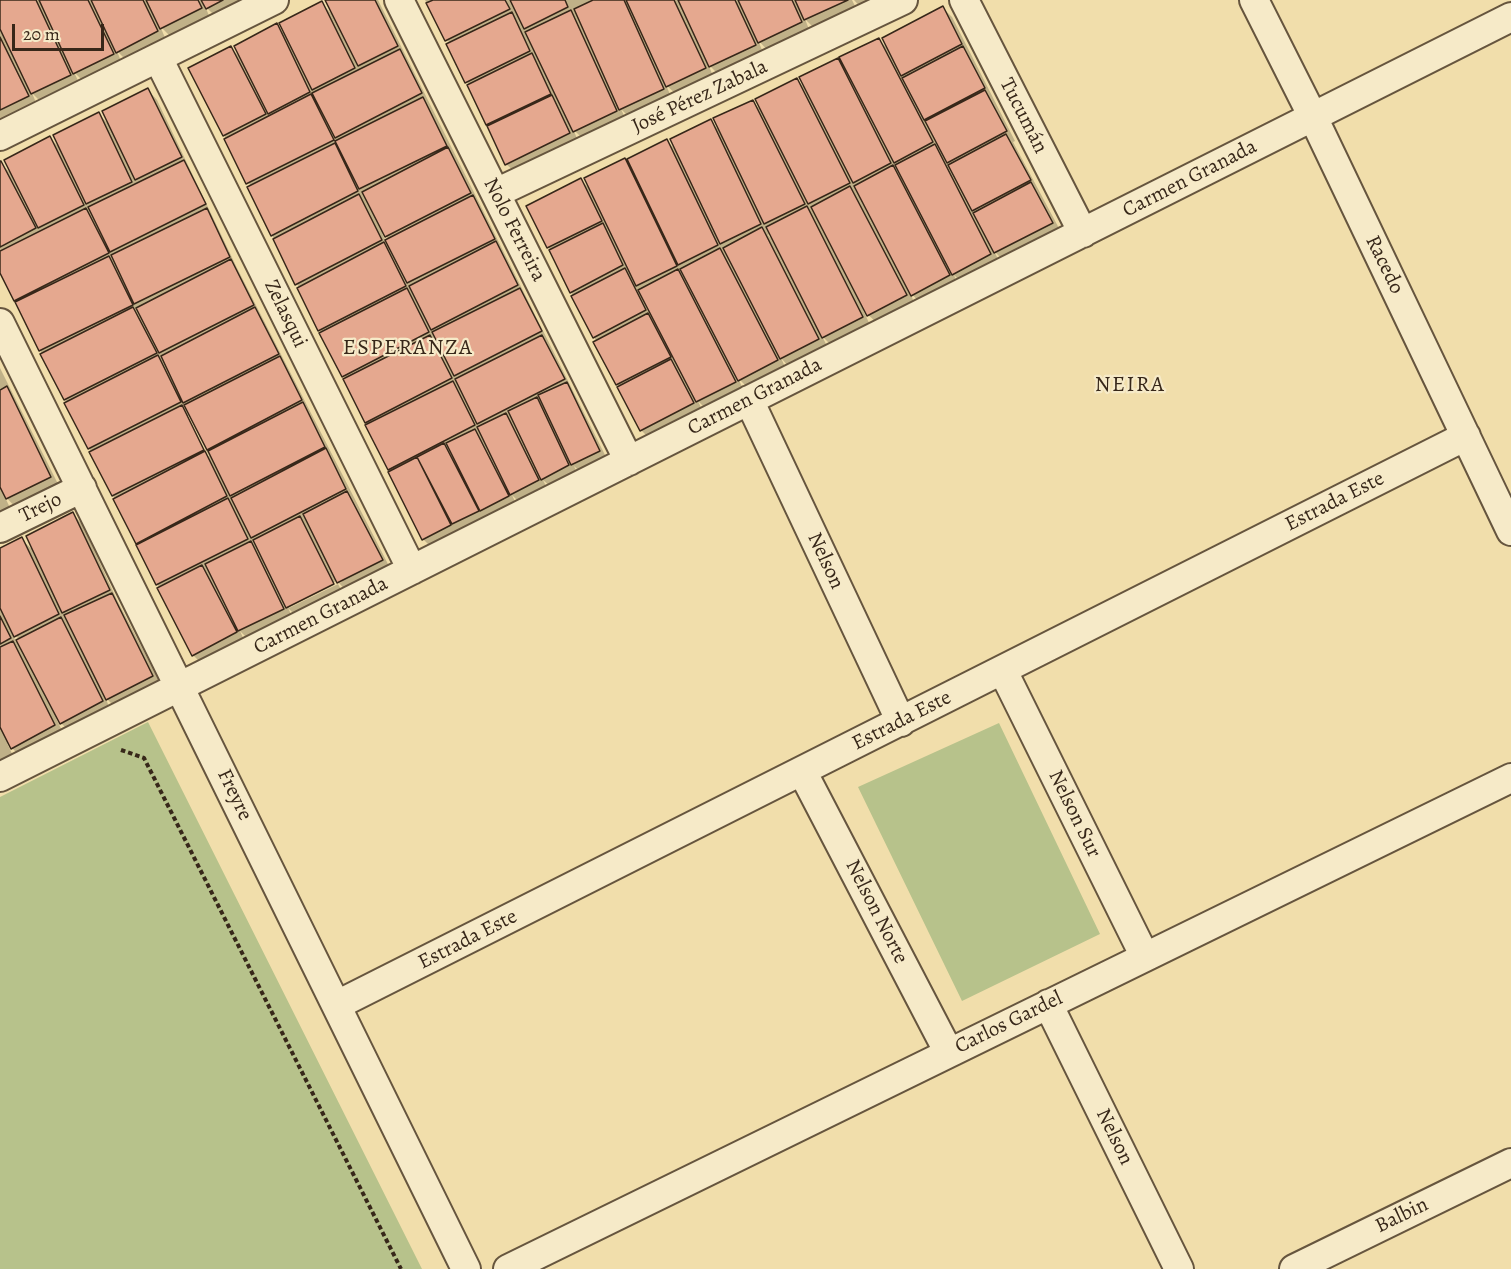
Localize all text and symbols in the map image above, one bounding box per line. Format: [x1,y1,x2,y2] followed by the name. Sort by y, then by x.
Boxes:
[15,12,106,50] scale bar
[23,22,60,46] text: 20 m
[628,55,772,139] street label: José Pérez Zabala
[993,74,1053,158] street label: Tucumán
[1119,134,1261,224] street label: Carmen Granada
[477,174,551,286] street label: Nolo Ferreira
[1359,232,1409,298] street label: Racedo
[258,276,312,352] street label: Zelasqui
[343,336,473,362] district label: ESPERANZA
[684,352,826,442] street label: Carmen Granada
[1095,373,1165,399] district label: NEIRA
[1281,466,1389,538] street label: Estrada Este
[16,487,66,529] street label: Trejo
[801,529,849,593] street label: Nelson
[250,571,392,661] street label: Carmen Granada
[848,685,956,757] street label: Estrada Este
[211,765,257,825] street label: Freyre
[1042,766,1106,862] street label: Nelson Sur
[839,856,913,968] street label: Nelson Norte
[414,904,522,976] street label: Estrada Este
[951,986,1067,1060] street label: Carlos Gardel
[1090,1105,1138,1169] street label: Nelson
[1372,1193,1432,1239] street label: Balbin

